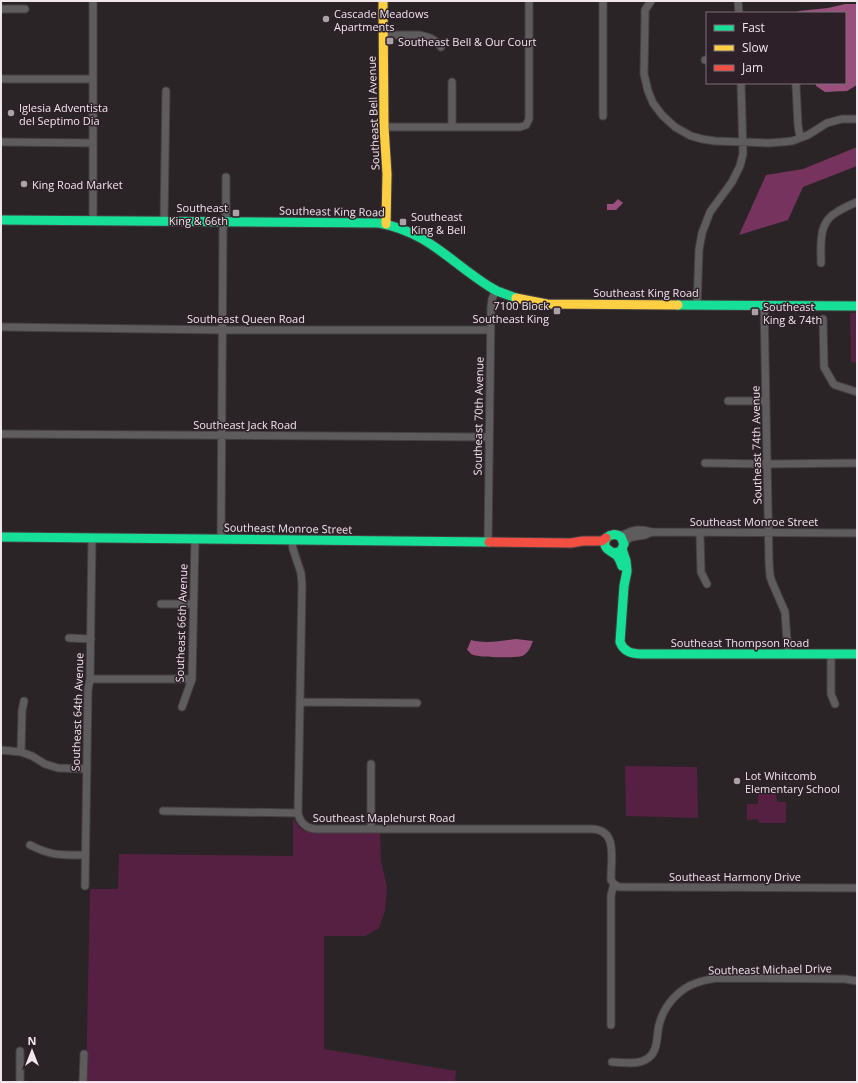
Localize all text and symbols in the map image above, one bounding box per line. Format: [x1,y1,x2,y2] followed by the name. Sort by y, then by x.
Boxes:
[334,6,429,34] place label: Cascade Meadows Apartments
[706,12,846,84] legend
[321,14,331,24] marker: Cascade Meadows Apartments
[742,19,765,36] text: Fast
[398,34,536,49] place label: Southeast Bell & Our Court
[385,36,395,46] marker: Southeast Bell & Our Court
[742,39,769,56] text: Slow
[364,56,382,170] street label: Southeast Bell Avenue
[741,59,763,76] text: Jam
[19,100,108,128] place label: Iglesia Adventista del Septimo Dia
[6,108,16,118] marker: Iglesia Adventista del Septimo Dia
[32,177,123,192] place label: King Road Market
[19,179,29,189] marker: King Road Market
[169,200,228,228] place label: Southeast King & 66th
[279,203,385,219] street label: Southeast King Road
[231,208,241,218] marker: Southeast King & 66th
[411,209,466,237] place label: Southeast King & Bell
[398,217,408,227] marker: Southeast King & Bell
[593,285,699,300] street label: Southeast King Road
[472,298,549,326] place label: 7100 Block Southeast King
[763,299,822,327] place label: Southeast King & 74th
[552,306,562,316] marker: 7100 Block Southeast King
[750,307,760,317] marker: Southeast King & 74th
[187,311,305,326] street label: Southeast Queen Road
[469,356,487,476] street label: Southeast 70th Avenue
[747,385,765,505] street label: Southeast 74th Avenue
[193,417,297,432] street label: Southeast Jack Road
[690,514,818,529] street label: Southeast Monroe Street
[224,519,352,537] street label: Southeast Monroe Street
[171,563,191,683] street label: Southeast 66th Avenue
[671,635,809,650] street label: Southeast Thompson Road
[67,652,87,772] street label: Southeast 64th Avenue
[745,768,840,796] place label: Lot Whitcomb Elementary School
[732,776,742,786] marker: Lot Whitcomb Elementary School
[313,810,455,825] street label: Southeast Maplehurst Road
[669,869,801,884] street label: Southeast Harmony Drive
[708,960,832,978] street label: Southeast Michael Drive
[12,1031,52,1071] north arrow
[28,1033,36,1048] text: N

